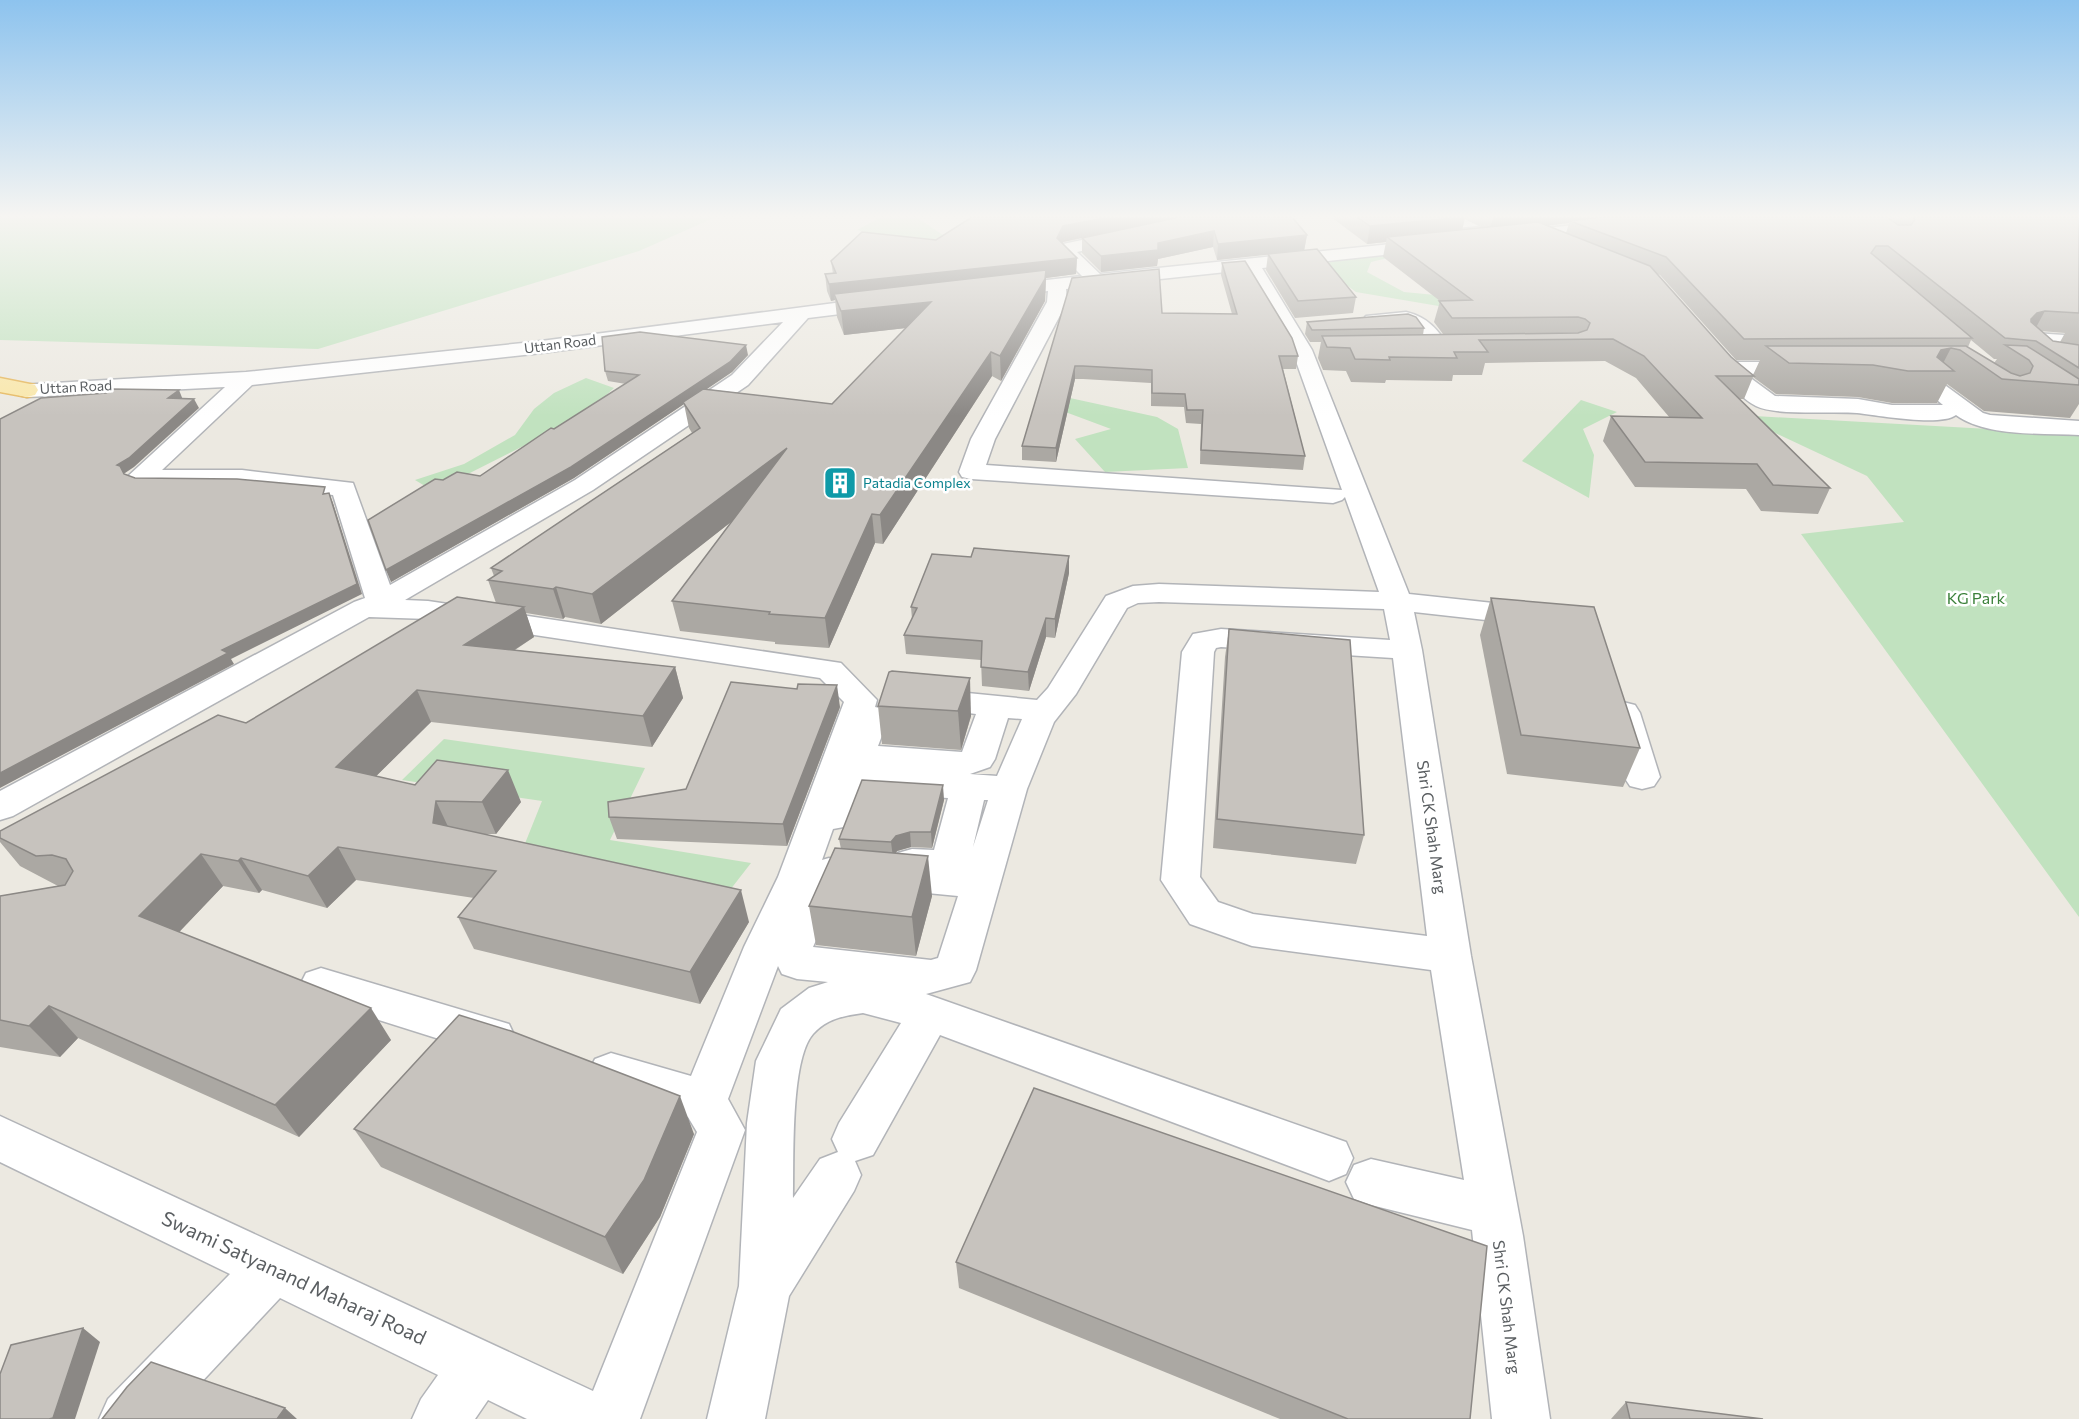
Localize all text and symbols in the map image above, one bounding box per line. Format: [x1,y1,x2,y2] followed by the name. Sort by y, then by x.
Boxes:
[523,331,597,356] street label: Uttan Road
[39,376,113,397] street label: Uttan Road
[822,465,858,501] building icon: Patadia Complex
[863,474,971,491] place label: Patadia Complex
[1947,588,2006,607] park label: KG Park
[1414,759,1451,895] street label: Shri CK Shah Marg
[158,1205,430,1349] street label: Swami Satyanand Maharaj Road
[1490,1239,1525,1375] street label: Shri CK Shah Marg

